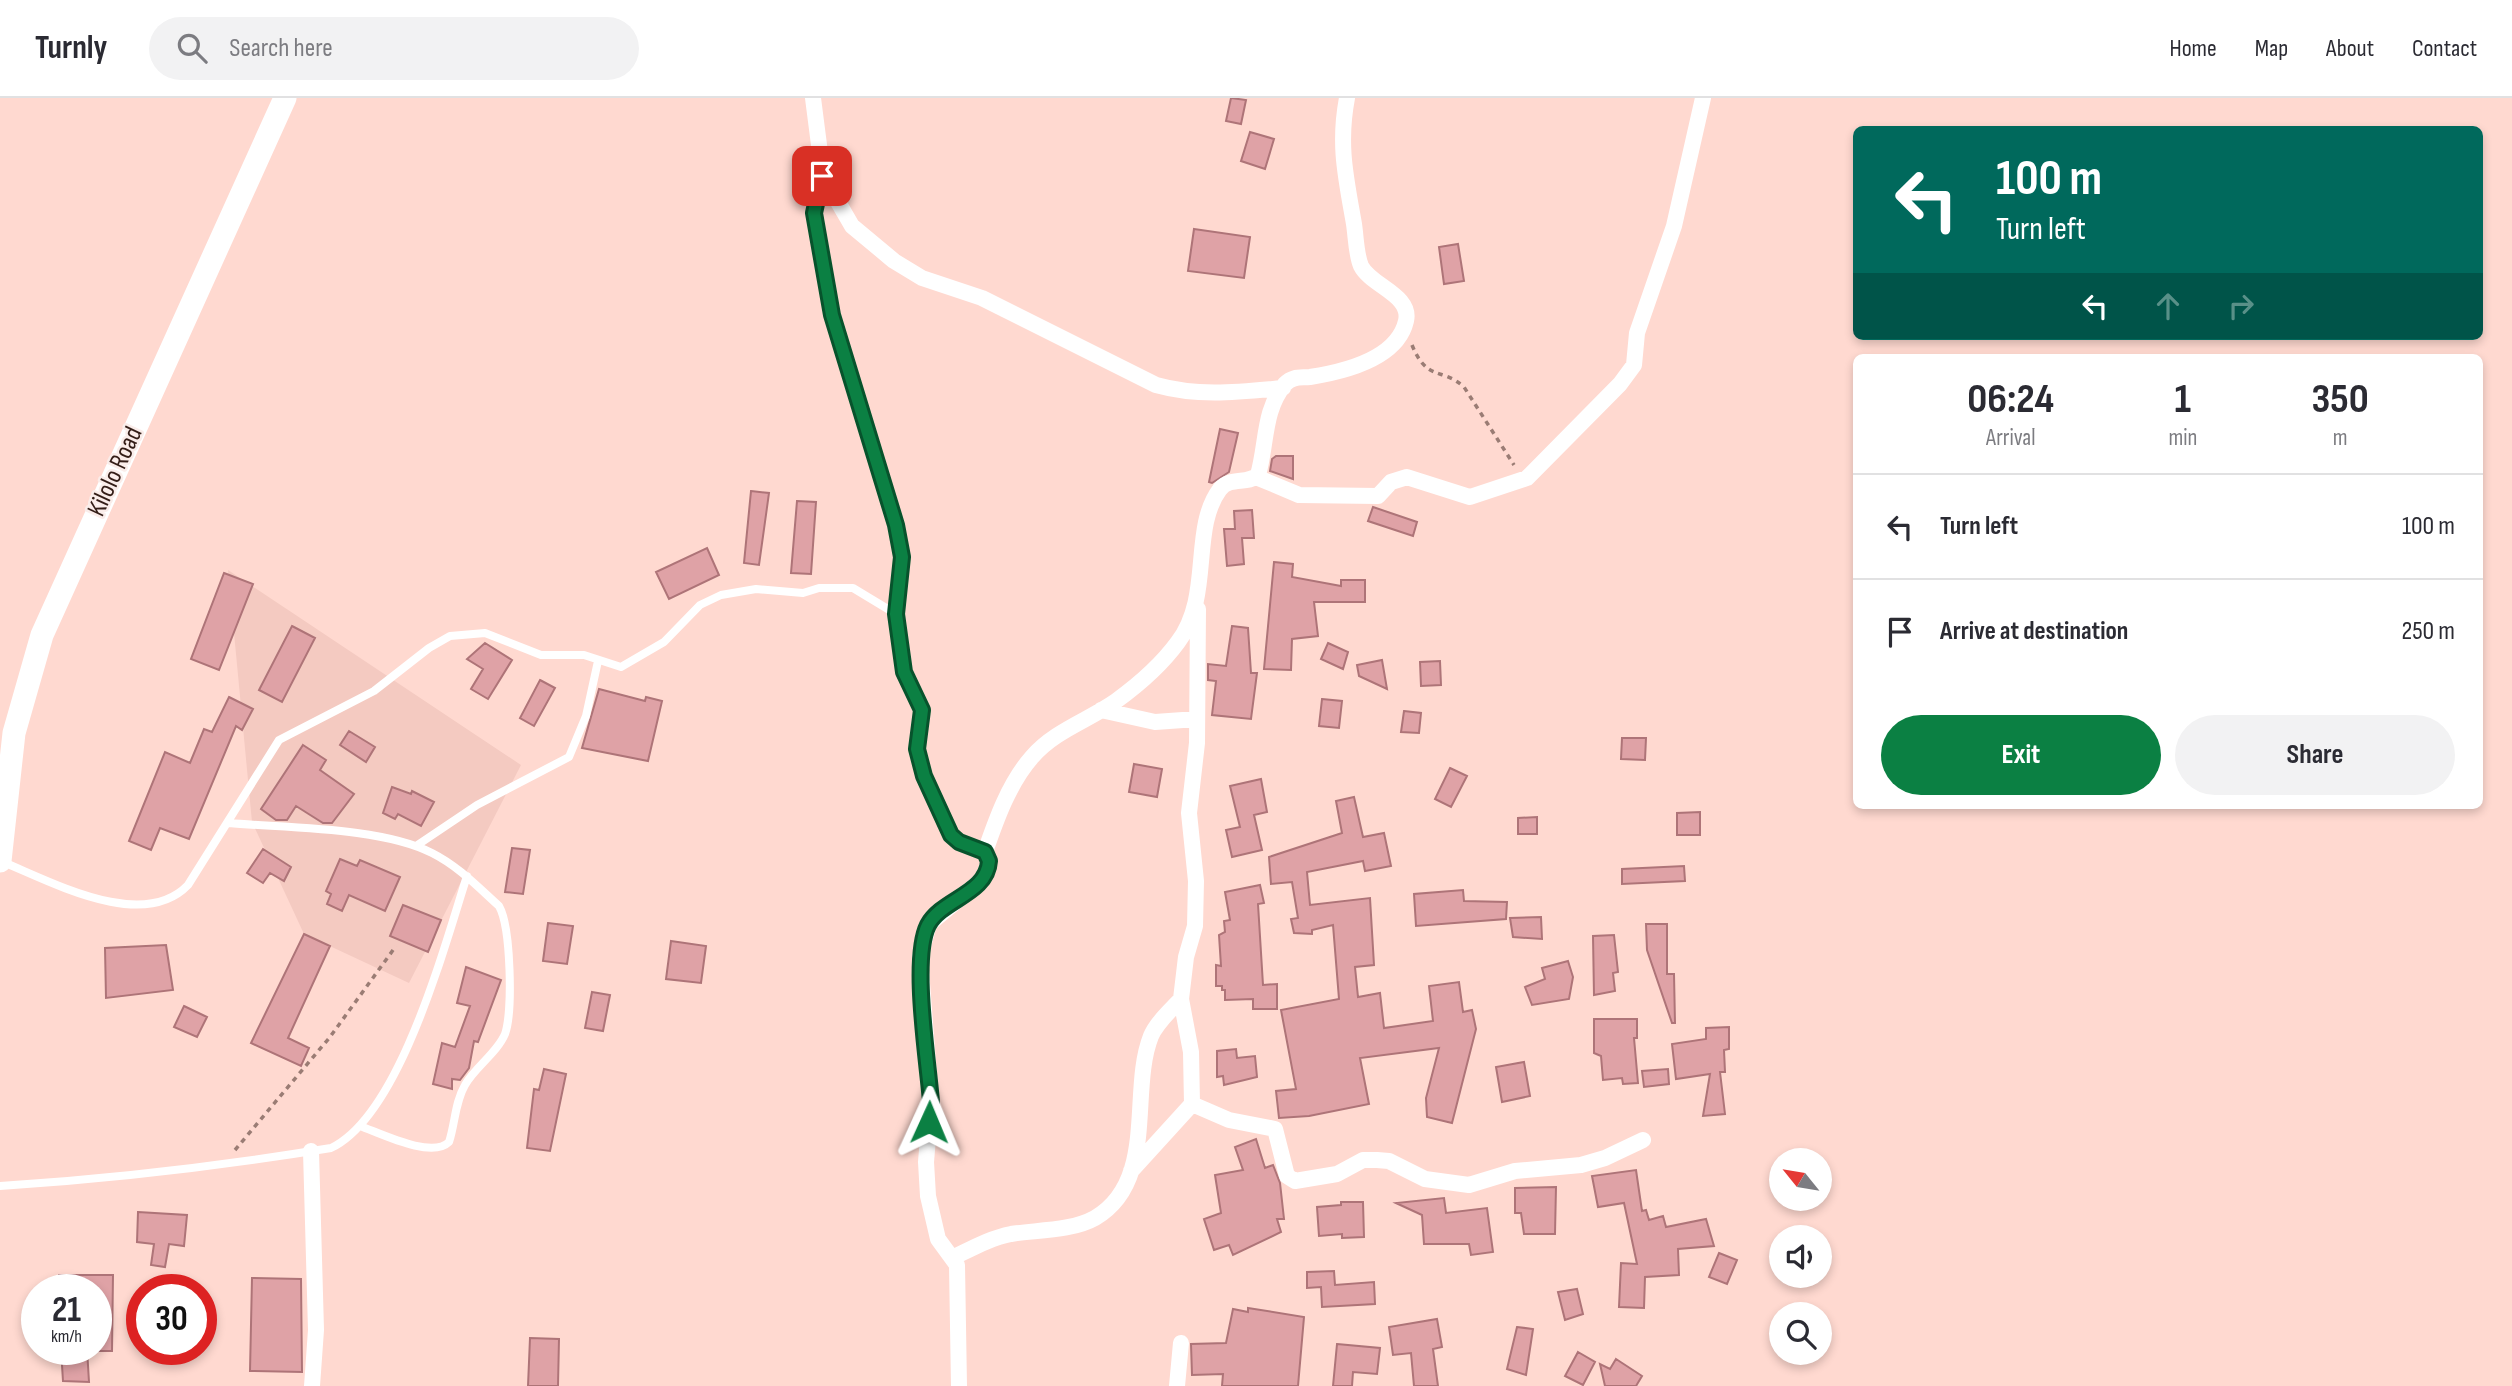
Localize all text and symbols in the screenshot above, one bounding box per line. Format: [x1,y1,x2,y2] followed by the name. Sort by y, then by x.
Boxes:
[149,17,639,80] search box
[35,28,107,68] text: Turnly
[173,29,211,67] icon: search
[229,33,333,64] text: Search here
[2169,34,2217,63] text: Home
[2255,34,2288,63] text: Map
[2326,34,2374,63] text: About
[2412,34,2477,63] text: Contact
[792,146,852,206] pin
[1996,150,2102,209] text: 100 m
[1881,154,1972,245] icon: left
[803,157,841,195] icon: arrive
[1996,210,2086,249] text: Turn left
[2076,287,2114,325] icon: left
[2149,287,2187,325] icon: ahead
[2222,287,2260,325] icon: right
[1967,374,2054,425] text: 06:24
[2175,374,2191,425] text: 1
[2312,374,2369,425] text: 350
[81,422,150,521] street label: Kilolo Road
[1986,424,2035,452] text: Arrival
[2168,424,2197,452] text: min
[2333,424,2348,452] text: m
[1881,508,1919,546] icon: left
[1940,511,2018,542] text: Turn left
[2402,511,2455,542] text: 100 m
[1881,613,1919,651] icon: arrive
[1940,616,2128,647] text: Arrive at destination
[2401,616,2455,647] text: 250 m
[1881,715,2161,795] button: Exit
[2175,715,2455,795] button: Share
[892,1085,966,1159] position arrow
[1769,1148,1832,1211] north arrow
[1769,1148,1832,1365] map controls
[1769,1225,1832,1288] button: sound
[126,1274,217,1365] speed limit sign: 30
[52,1289,81,1332] text: 21
[1769,1302,1832,1365] button: search
[51,1326,82,1347] text: km/h

